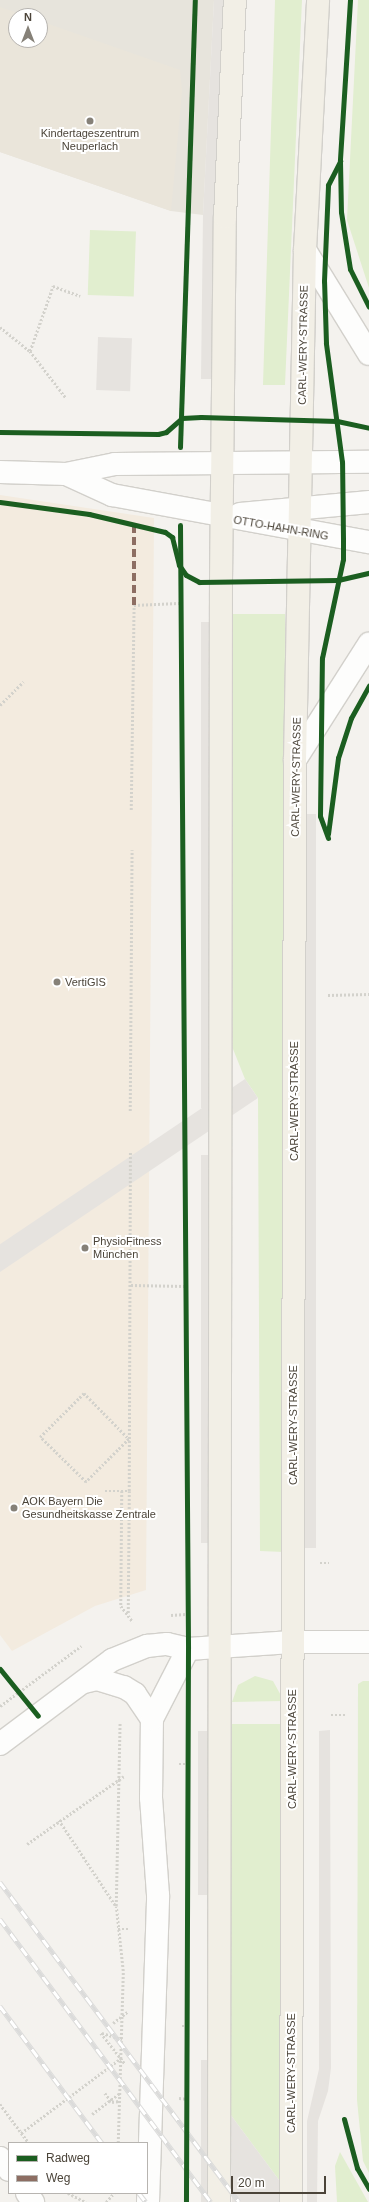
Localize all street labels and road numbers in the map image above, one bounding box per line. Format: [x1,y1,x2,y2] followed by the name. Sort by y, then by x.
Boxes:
[295,285,311,405] street label: CARL-WERY-STRASSE
[232,513,330,543] street label: OTTO-HAHN-RING
[288,717,304,837] street label: CARL-WERY-STRASSE
[287,1041,301,1161] street label: CARL-WERY-STRASSE
[286,1365,300,1485] street label: CARL-WERY-STRASSE
[285,1689,299,1809] street label: CARL-WERY-STRASSE
[284,2013,298,2133] street label: CARL-WERY-STRASSE

